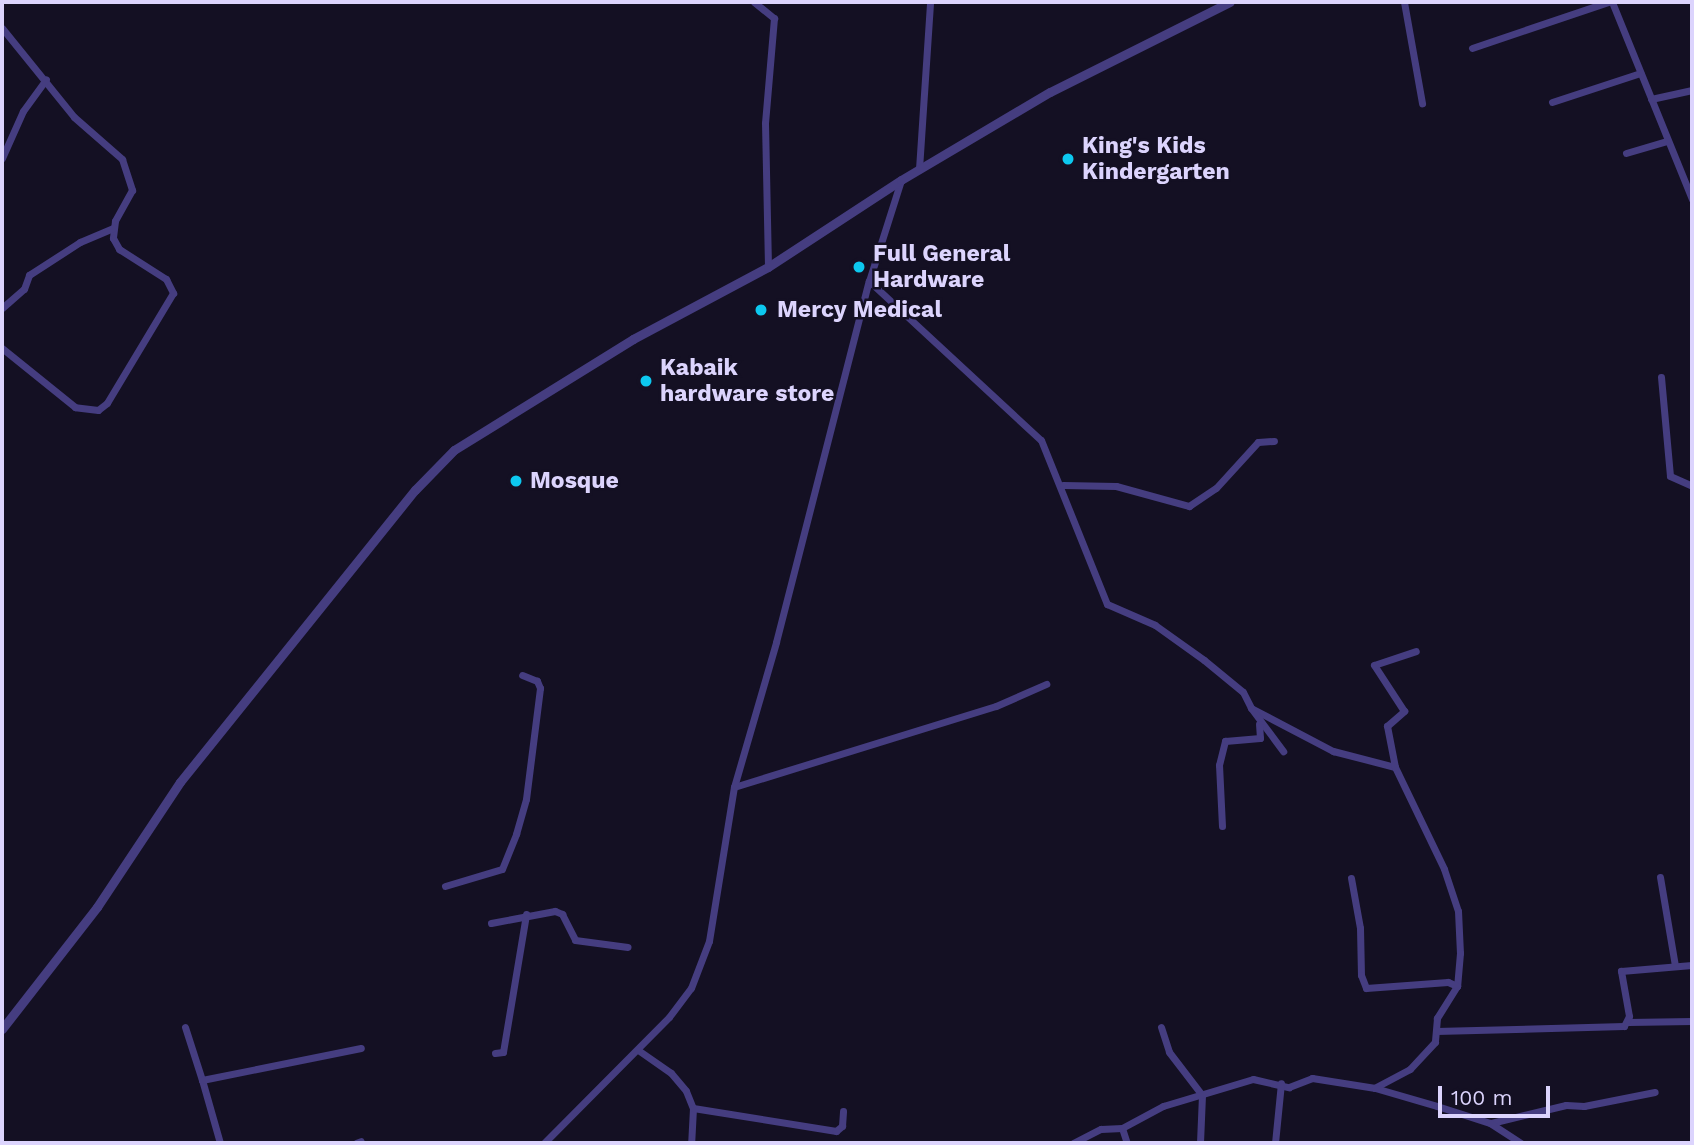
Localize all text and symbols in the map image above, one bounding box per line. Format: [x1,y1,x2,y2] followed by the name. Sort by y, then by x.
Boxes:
[1082,132,1230,186] place label: King's Kids Kindergarten
[1060,151,1076,167] marker: King's Kids Kindergarten
[873,240,1011,294] place label: Full General Hardware
[851,259,867,275] marker: Full General Hardware
[777,296,942,324] place label: Mercy Medical
[751,300,771,320] marker: Mercy Medical
[660,354,834,408] place label: Kabaik hardware store
[638,373,654,389] marker: Kabaik hardware store
[530,467,619,495] place label: Mosque
[508,473,524,489] marker: Mosque
[1442,1072,1554,1116] scale bar
[1451,1085,1513,1110] text: 100 m

